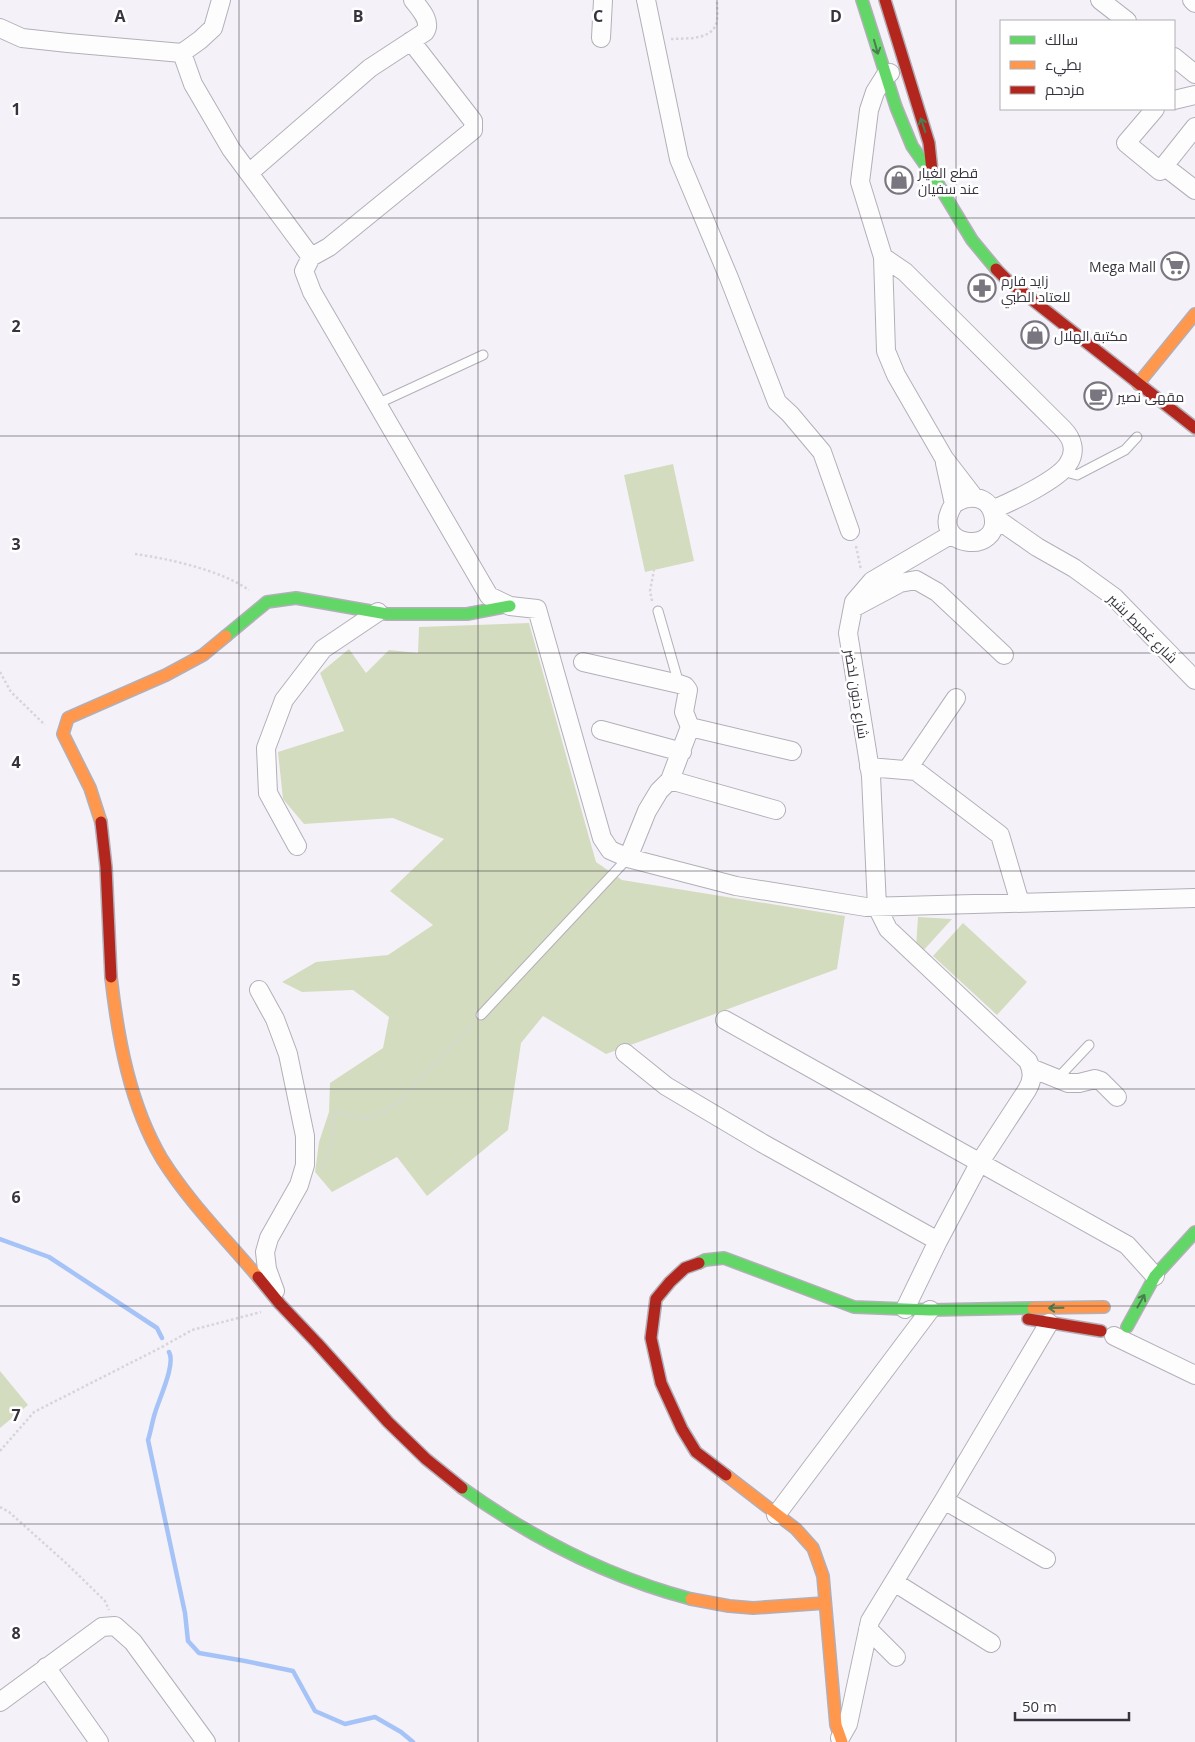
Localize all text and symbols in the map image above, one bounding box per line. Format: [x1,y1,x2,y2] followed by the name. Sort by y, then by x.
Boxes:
[114,5,126,27] text: A
[353,5,363,27] text: B
[593,5,603,27] text: C
[830,5,842,27] text: D
[1000,20,1175,110] legend
[1045,29,1078,49] text: سالك
[872,38,882,54] one-way arrow
[1045,54,1082,77] text: بطيء
[1045,79,1085,100] text: مزدحم
[11,98,21,120] text: 1
[918,118,927,134] one-way arrow
[917,163,980,198] place label: قطع الغيار عند سفيان
[884,165,914,195] shop icon: قطع الغيار عند سفيان
[1160,251,1190,281] supermarket icon: Mega Mall
[1089,257,1156,276] place label: Mega Mall
[1001,271,1070,309] place label: زايد فارم للعتاد الطبي
[967,273,997,303] pharmacy icon: زايد فارم للعتاد الطبي
[11,315,21,337] text: 2
[1020,320,1050,350] shop icon: مكتبة الهلال
[1054,326,1128,345] place label: مكتبة الهلال
[1083,381,1113,411] cafe icon: مقهى نصير
[1116,387,1184,406] place label: مقهى نصير
[11,533,21,555] text: 3
[1103,588,1182,667] street label: شارع غميط بشير
[840,647,873,740] street label: شارع دنون لخضر
[11,751,21,773] text: 4
[11,969,21,991] text: 5
[11,1186,21,1208] text: 6
[1136,1294,1146,1309] one-way arrow
[1048,1303,1064,1313] one-way arrow
[11,1404,21,1426] text: 7
[11,1622,21,1644] text: 8
[1015,1690,1129,1722] scale bar
[1022,1696,1057,1716] text: 50 m

